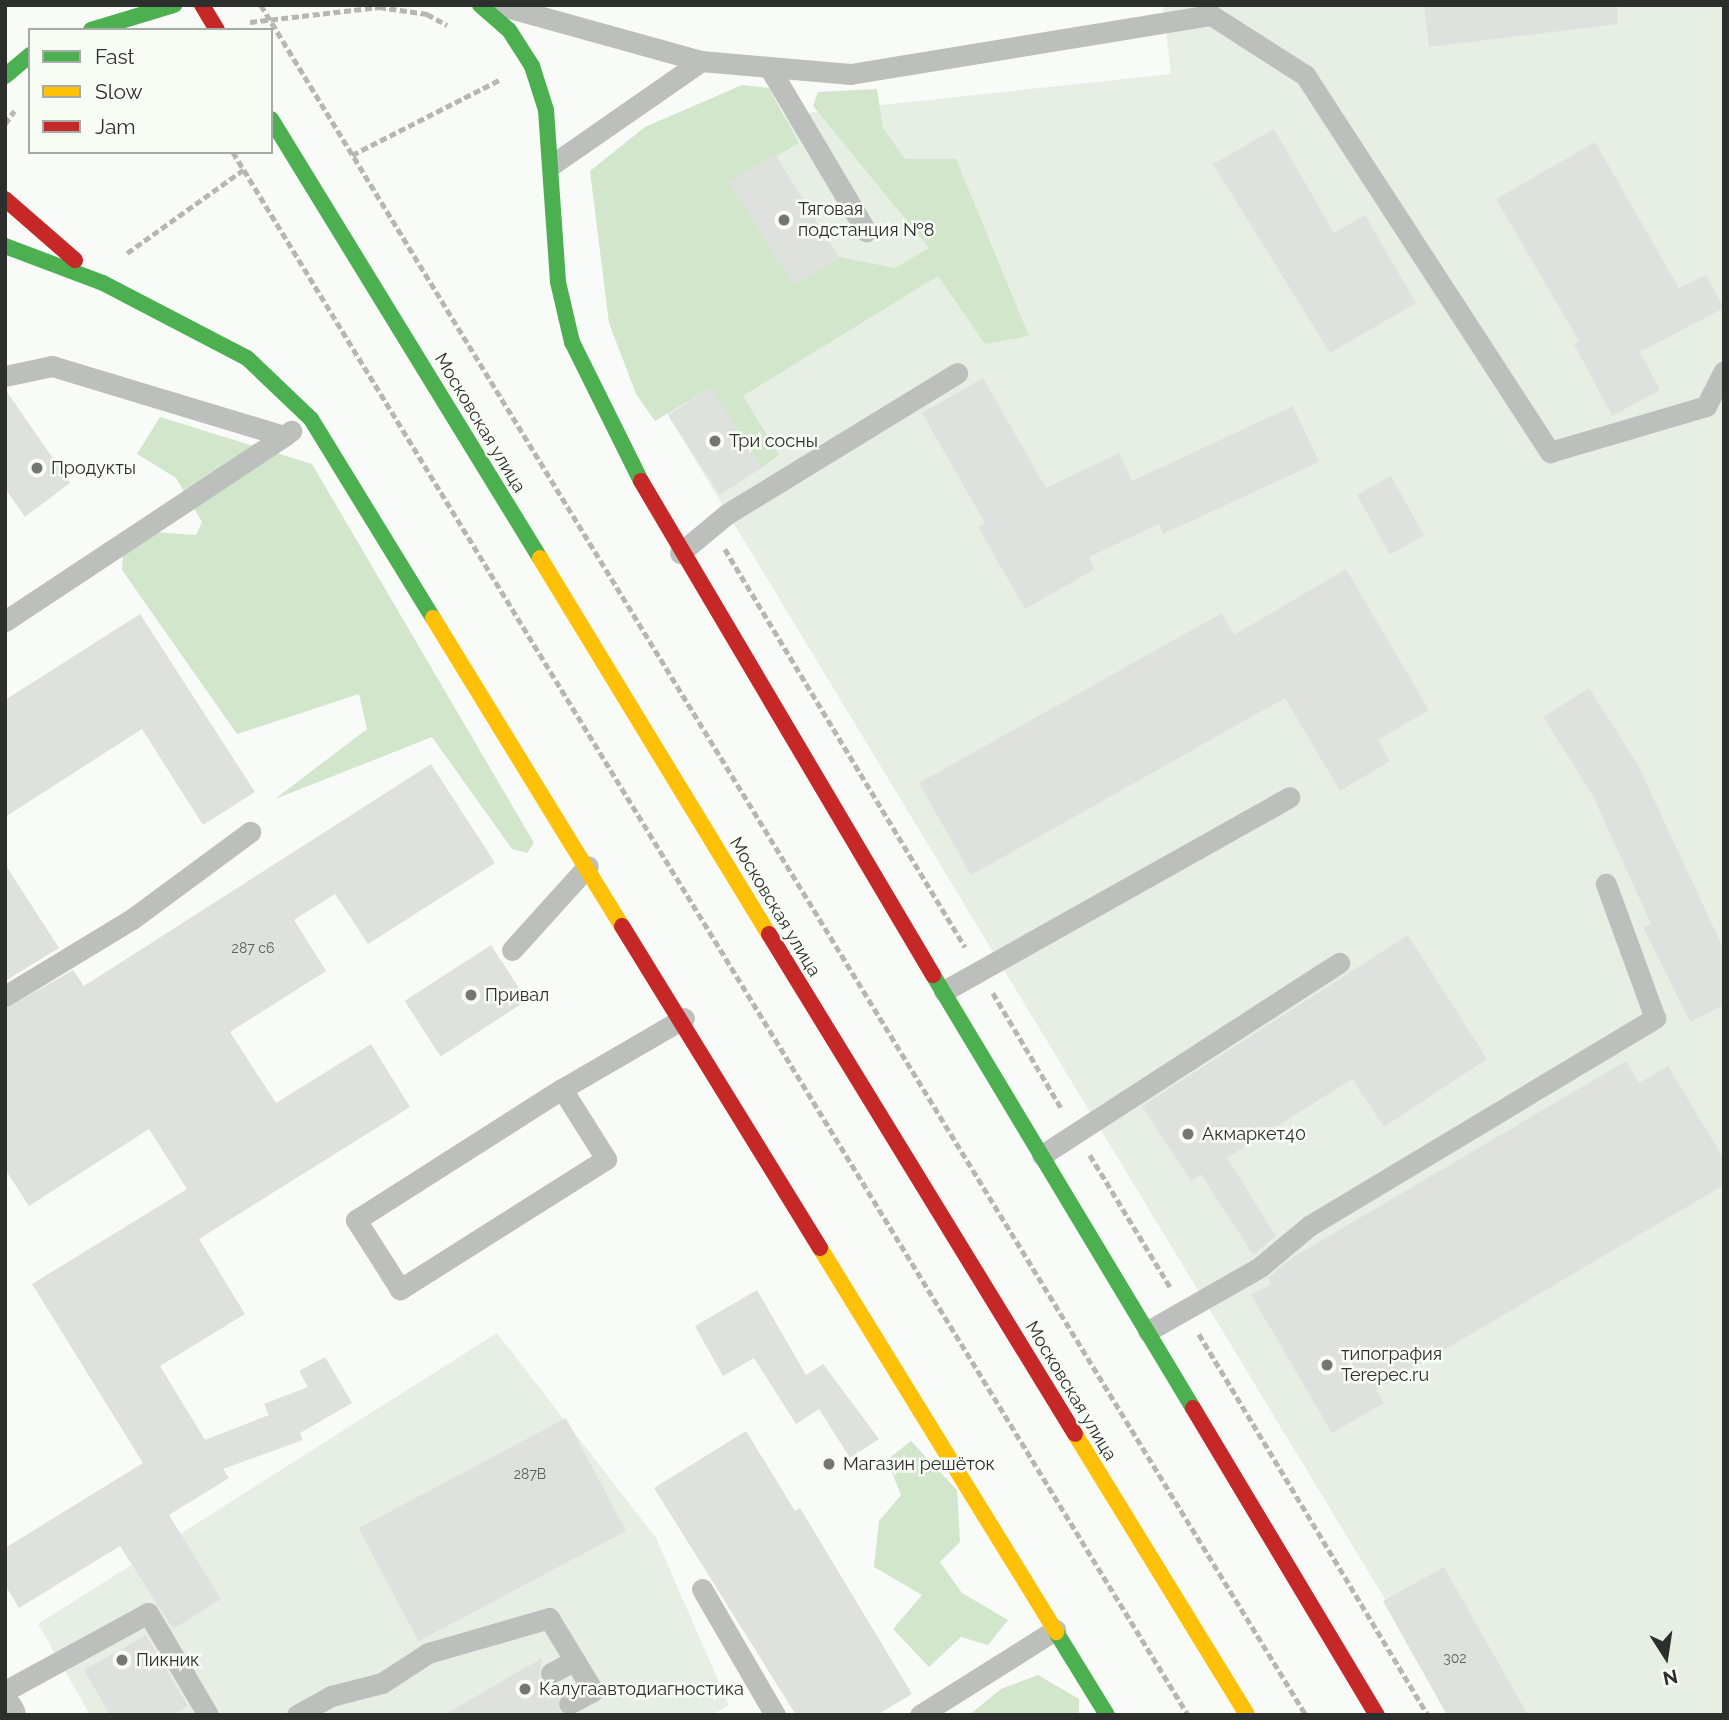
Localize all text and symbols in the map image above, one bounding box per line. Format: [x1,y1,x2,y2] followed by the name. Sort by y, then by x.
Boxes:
[28,28,273,154] legend
[95,44,135,69] text: Fast
[95,79,143,104] text: Slow
[95,114,136,139] text: Jam
[798,199,934,242] place label: Тяговая подстанция №8
[776,212,792,228] marker: Тяговая подстанция №8
[430,349,530,497] street label: Московская улица
[729,430,818,452] place label: Три сосны
[707,433,723,449] marker: Три сосны
[51,457,136,479] place label: Продукты
[29,460,45,476] marker: Продукты
[725,833,825,981] street label: Московская улица
[232,940,274,956] house number: 287 с6
[485,984,549,1006] place label: Привал
[463,987,479,1003] marker: Привал
[1202,1123,1306,1145] place label: Акмаркет40
[1180,1126,1196,1142] marker: Акмаркет40
[1021,1317,1121,1465] street label: Московская улица
[1341,1344,1442,1386] place label: типография Terepec.ru
[1319,1357,1335,1373] marker: типография Terepec.ru
[843,1453,995,1475] place label: Магазин решёток
[821,1456,837,1472] marker: Магазин решёток
[514,1466,546,1482] house number: 287В
[1631,1622,1701,1692] north arrow
[136,1649,199,1671] place label: Пикник
[1443,1650,1467,1666] house number: 302
[114,1652,130,1668] marker: Пикник
[1661,1665,1680,1690] text: N
[539,1678,744,1700] place label: Калугаавтодиагностика
[517,1681,533,1697] marker: Калугаавтодиагностика

